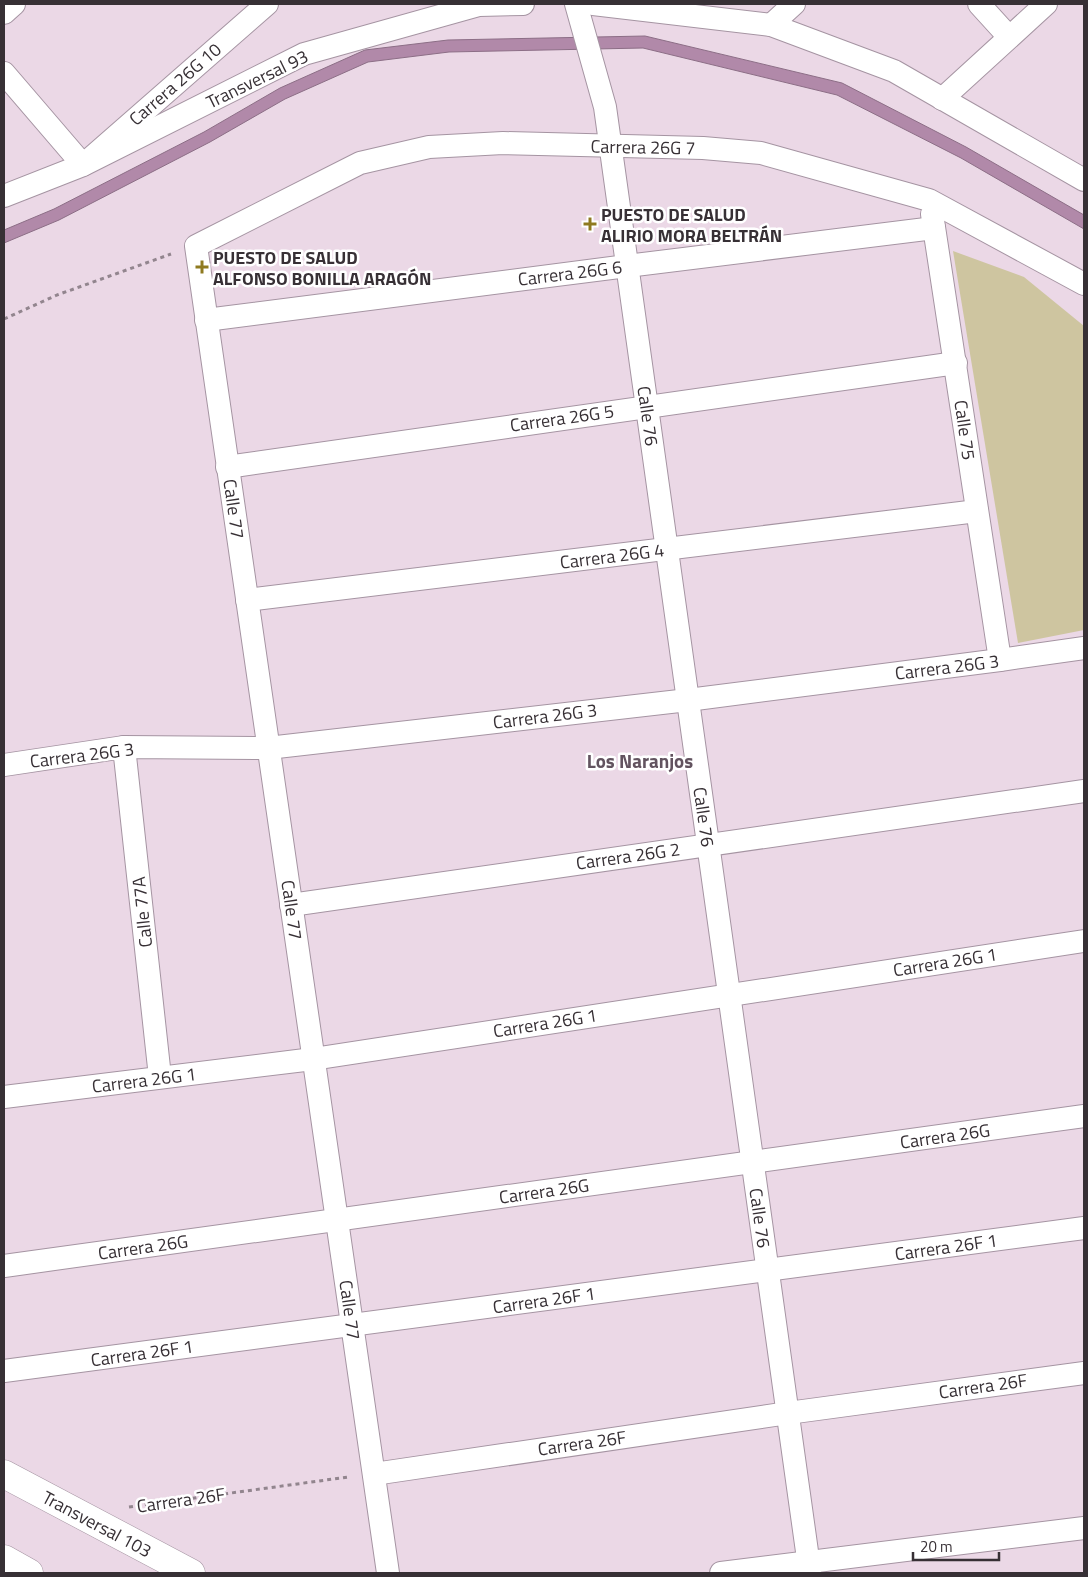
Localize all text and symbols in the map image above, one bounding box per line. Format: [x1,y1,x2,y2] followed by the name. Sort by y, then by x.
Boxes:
[123,36,227,132] street label: Carrera 26G 10
[201,43,313,115] street label: Transversal 93
[590,133,696,161] street label: Carrera 26G 7
[601,201,782,249] place label: PUESTO DE SALUD ALIRIO MORA BELTRÁN
[583,217,597,231] marker: PUESTO DE SALUD ALIRIO MORA BELTRÁN
[213,244,431,292] place label: PUESTO DE SALUD ALFONSO BONILLA ARAGÓN
[516,253,624,293] street label: Carrera 26G 6
[195,260,209,274] marker: PUESTO DE SALUD ALFONSO BONILLA ARAGÓN
[630,384,666,448] street label: Calle 76
[508,397,616,439] street label: Carrera 26G 5
[947,398,983,462] street label: Calle 75
[216,477,252,541] street label: Calle 77
[558,536,666,576] street label: Carrera 26G 4
[893,647,1001,687] street label: Carrera 26G 3
[491,696,599,736] street label: Carrera 26G 3
[28,735,136,775] street label: Carrera 26G 3
[587,746,693,775] district label: Los Naranjos
[686,785,722,849] street label: Calle 76
[574,835,682,877] street label: Carrera 26G 2
[125,875,159,949] street label: Calle 77A
[274,878,310,942] street label: Calle 77
[891,940,999,984] street label: Carrera 26G 1
[491,1001,599,1045] street label: Carrera 26G 1
[90,1060,198,1100] street label: Carrera 26G 1
[898,1116,992,1156] street label: Carrera 26G
[497,1171,591,1211] street label: Carrera 26G
[742,1186,778,1250] street label: Calle 76
[893,1226,999,1268] street label: Carrera 26F 1
[96,1227,190,1267] street label: Carrera 26G
[332,1278,368,1342] street label: Calle 77
[491,1279,597,1321] street label: Carrera 26F 1
[89,1332,195,1374] street label: Carrera 26F 1
[937,1366,1029,1406] street label: Carrera 26F
[536,1423,628,1463] street label: Carrera 26F
[135,1480,227,1520] street label: Carrera 26F
[37,1484,157,1564] street label: Transversal 103
[913,1530,999,1562] scale bar
[920,1535,953,1558] text: 20 m

